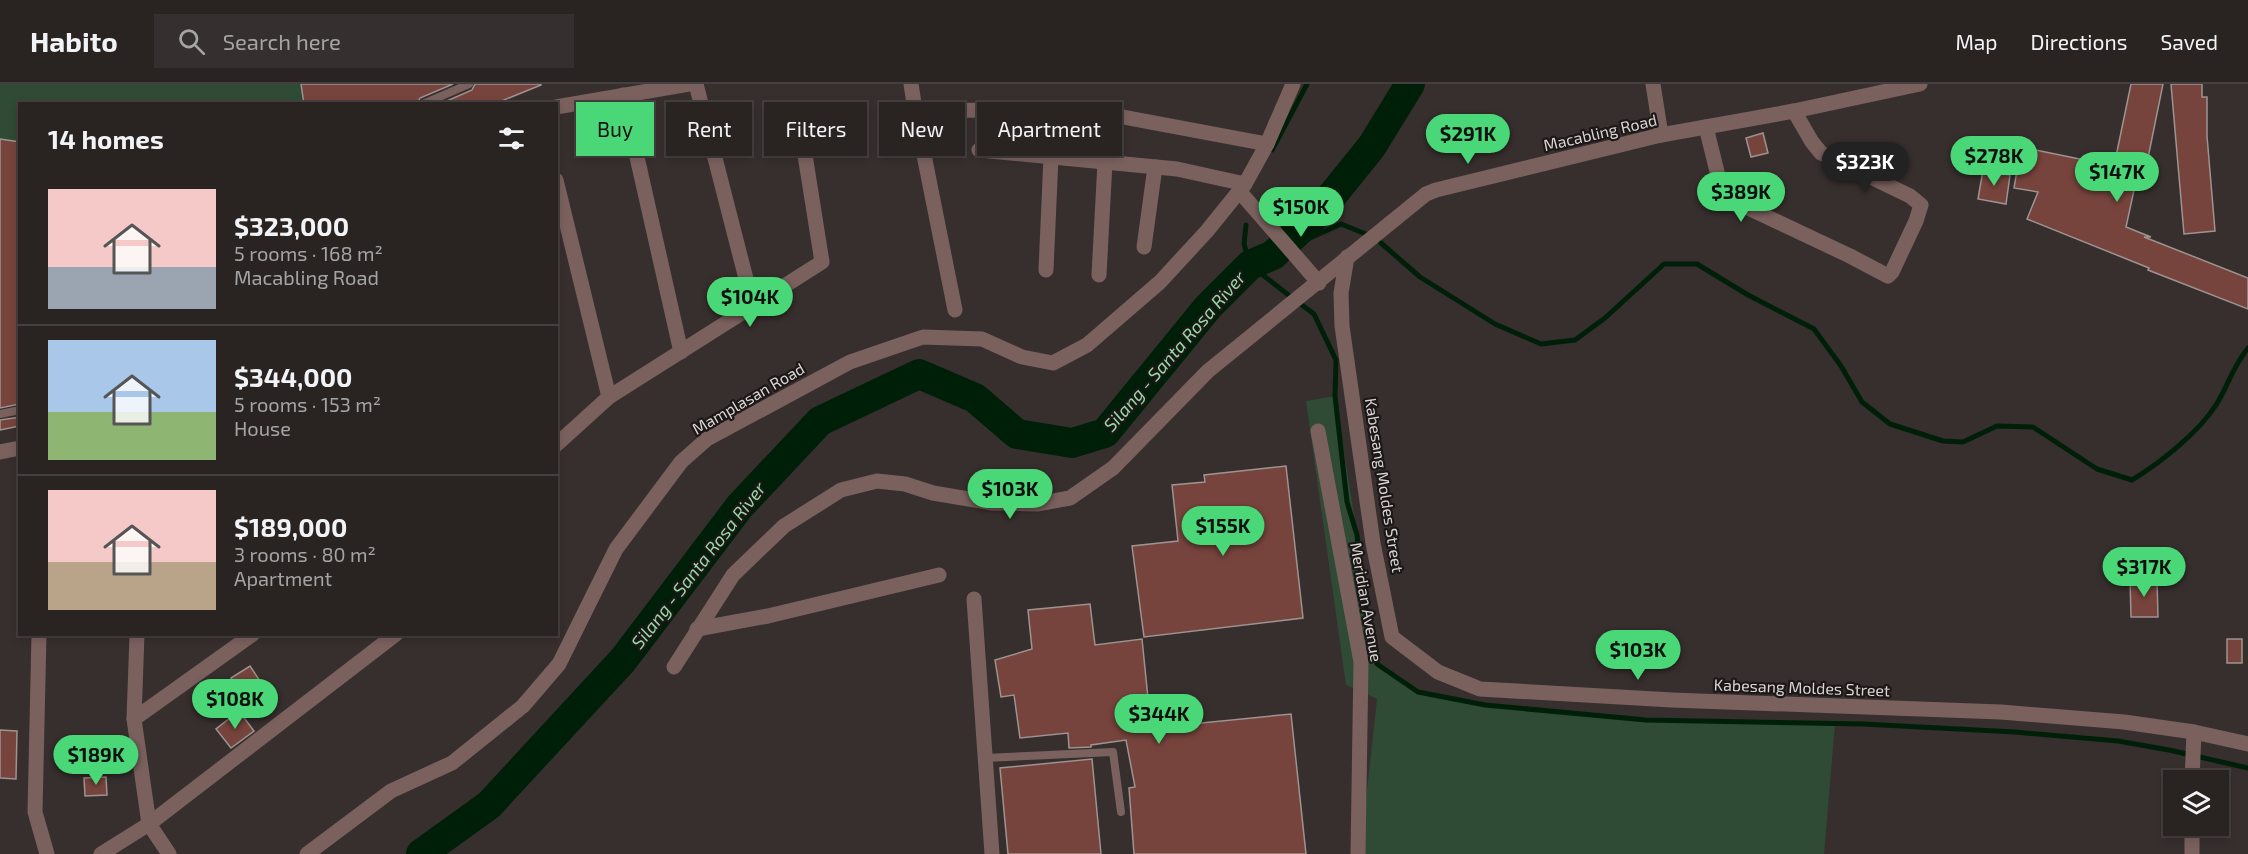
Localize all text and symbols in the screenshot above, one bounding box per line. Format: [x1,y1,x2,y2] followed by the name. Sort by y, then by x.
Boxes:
[154,14,574,68] search box
[30,24,118,58] text: Habito
[175,25,208,58] icon: search
[223,28,341,54] text: Search here
[1955,29,1998,54] text: Map
[2031,29,2127,54] text: Directions
[2160,29,2218,54] text: Saved
[576,102,654,156] chip: Buy
[666,102,752,156] chip: Rent
[764,102,867,156] chip: Filters
[879,102,965,156] chip: New
[977,102,1122,156] chip: Apartment
[1541,110,1659,154] street label: Macabling Road
[1426,114,1510,165] pin: $291K
[1440,121,1496,145] text: $291K
[495,122,528,155] icon: filters
[48,123,164,154] text: 14 homes
[1952,136,2036,187] pin: $278K
[1823,142,1907,193] pin: $323K
[1965,143,2023,167] text: $278K
[1836,149,1894,173] text: $323K
[2075,152,2159,203] pin: $147K
[2089,159,2145,183] text: $147K
[1699,172,1783,223] pin: $389K
[1711,179,1771,203] text: $389K
[1259,187,1343,238] pin: $150K
[1273,194,1329,218] text: $150K
[234,210,349,241] text: $323,000
[96,213,168,285] icon: home
[234,241,383,265] text: 5 rooms · 168 m²
[234,265,379,289] text: Macabling Road
[1098,266,1250,436] water label: Silang - Santa Rosa River
[708,277,792,328] pin: $104K
[721,284,779,308] text: $104K
[689,358,807,438] street label: Mamplasan Road
[234,361,352,392] text: $344,000
[96,364,168,436] icon: home
[234,392,381,416] text: 5 rooms · 153 m²
[1362,396,1408,574] street label: Kabesang Moldes Street
[234,416,291,440] text: House
[968,469,1052,520] pin: $103K
[982,476,1038,500] text: $103K
[626,477,770,653] water label: Silang - Santa Rosa River
[1181,506,1265,557] pin: $155K
[234,511,347,542] text: $189,000
[1196,513,1251,537] text: $155K
[96,514,168,586] icon: home
[1347,541,1387,663] street label: Meridian Avenue
[234,542,376,566] text: 3 rooms · 80 m²
[2102,547,2186,598] pin: $317K
[2117,554,2171,578] text: $317K
[234,566,332,590] text: Apartment
[1596,630,1680,681] pin: $103K
[1610,637,1666,661] text: $103K
[1713,674,1891,700] street label: Kabesang Moldes Street
[193,679,277,730] pin: $108K
[206,686,264,710] text: $108K
[1117,694,1201,745] pin: $344K
[1128,701,1190,725] text: $344K
[54,735,138,786] pin: $189K
[67,742,125,766] text: $189K
[2163,770,2229,836] map controls
[2163,770,2229,836] button: layers

